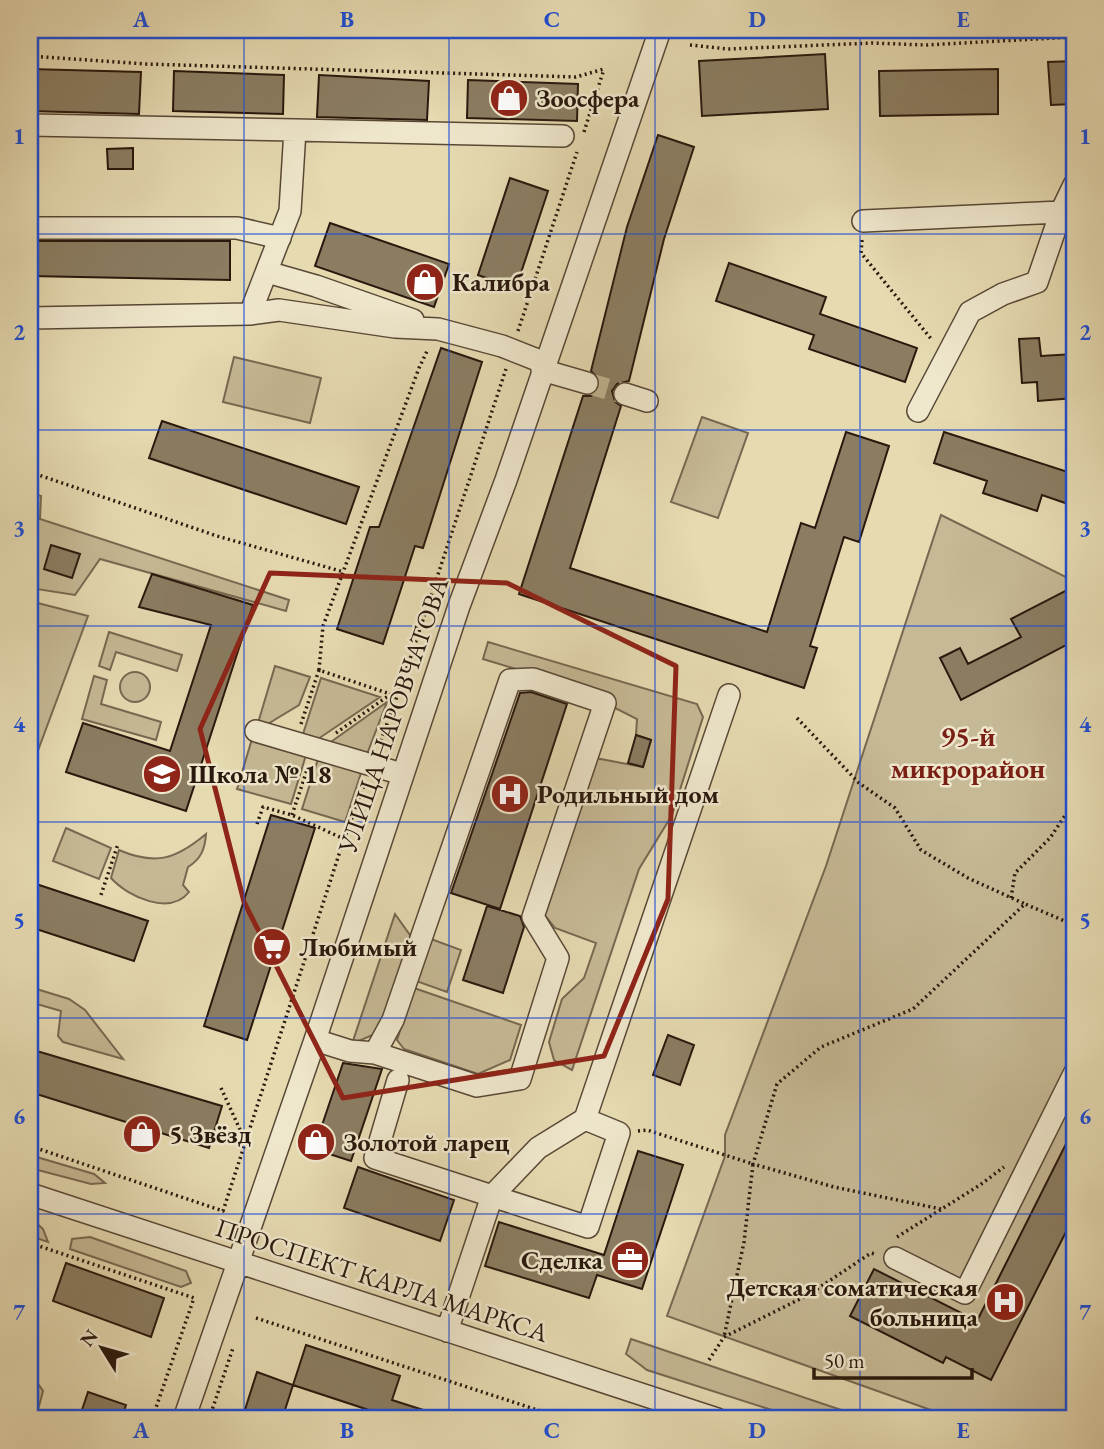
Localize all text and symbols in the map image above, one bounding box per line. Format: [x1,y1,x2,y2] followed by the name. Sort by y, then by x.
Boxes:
[132,4,150,34] text: A
[340,4,354,34] text: B
[544,4,560,34] text: C
[748,4,766,34] text: D
[956,4,970,34] text: E
[488,77,530,119] shop icon: Зоосфера
[536,81,640,115] place label: Зоосфера
[13,121,25,151] text: 1
[1079,121,1091,151] text: 1
[404,261,446,303] shop icon: Калибра
[452,265,551,299] place label: Калибра
[13,317,25,347] text: 2
[1079,317,1091,347] text: 2
[13,513,25,543] text: 3
[1079,513,1091,543] text: 3
[330,572,456,858] street label: УЛИЦА НАРОВЧАТОВА
[13,709,26,739] text: 4
[1079,709,1092,739] text: 4
[891,718,1045,786] district label: 95-й микрорайон
[141,753,183,795] school or university icon: Школа № 18
[189,757,332,791] place label: Школа № 18
[489,773,531,815] hospital icon: Родильный дом
[537,777,719,811] place label: Родильный дом
[13,905,25,935] text: 5
[1079,905,1091,935] text: 5
[251,926,293,968] supermarket icon: Любимый
[299,930,417,964] place label: Любимый
[13,1101,25,1131] text: 6
[1079,1101,1091,1131] text: 6
[121,1113,163,1155] shop icon: 5 Звёзд
[169,1117,252,1151] place label: 5 Звёзд
[295,1121,337,1163] shop icon: Золотой ларец
[343,1125,510,1159] place label: Золотой ларец
[211,1210,554,1350] street label: ПРОСПЕКТ КАРЛА МАРКСА
[609,1239,651,1281] office icon: Сделка
[521,1243,604,1277] place label: Сделка
[726,1270,979,1334] place label: Детская соматическая больница
[984,1281,1026,1323] hospital icon: Детская соматическая больница
[13,1297,26,1327] text: 7
[1079,1297,1092,1327] text: 7
[66,1312,136,1382] north arrow
[74,1324,104,1352] text: N
[814,1337,971,1381] scale bar
[824,1347,865,1374] text: 50 m
[132,1415,150,1445] text: A
[340,1415,354,1445] text: B
[544,1415,560,1445] text: C
[748,1415,766,1445] text: D
[956,1415,970,1445] text: E

